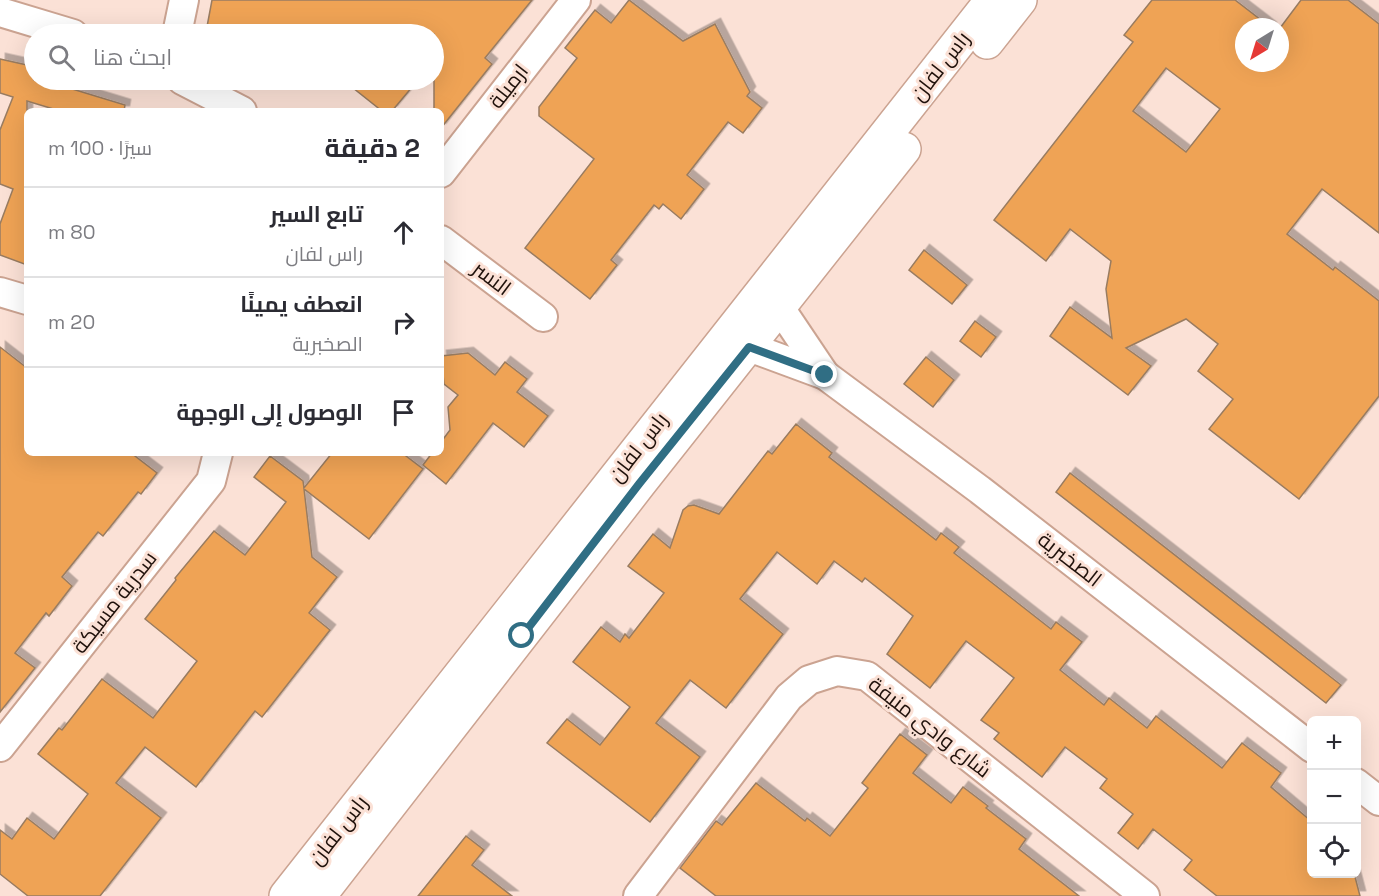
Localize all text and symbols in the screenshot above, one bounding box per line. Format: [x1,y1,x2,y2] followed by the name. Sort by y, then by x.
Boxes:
[1235,18,1289,72] north arrow
[24,24,444,90] search box
[904,26,976,106] street label: راس لفان
[45,41,78,74] icon: search
[93,43,172,71] text: ابحث هنا
[482,58,534,114] street label: ارميلة
[324,131,420,165] text: 2 دقيقة
[48,135,152,161] text: سيرًا · 100 m
[270,200,363,228] text: تابع السير
[387,216,420,249] icon: ahead
[48,219,96,245] text: 80 m
[286,241,363,267] text: راس لفان
[466,254,517,301] street label: النسر
[240,290,363,318] text: انعطف يمينًا
[387,306,420,339] icon: right
[48,309,95,335] text: 20 m
[293,331,363,357] text: الصخبرية
[811,361,837,387] route end
[387,396,420,429] icon: arrive
[177,398,363,426] text: الوصول إلى الوجهة
[602,407,674,487] street label: راس لفان
[1033,526,1107,592] street label: الصخبرية
[66,545,162,659] street label: سدرية مسيكة
[508,622,534,648] route start
[861,671,997,786] street label: شارع وادي منيفة
[1307,716,1361,878] map controls
[1307,716,1361,770] button: +
[1307,770,1361,824] button: −
[302,790,374,870] street label: راس لفان
[1307,824,1361,878] button: locate

